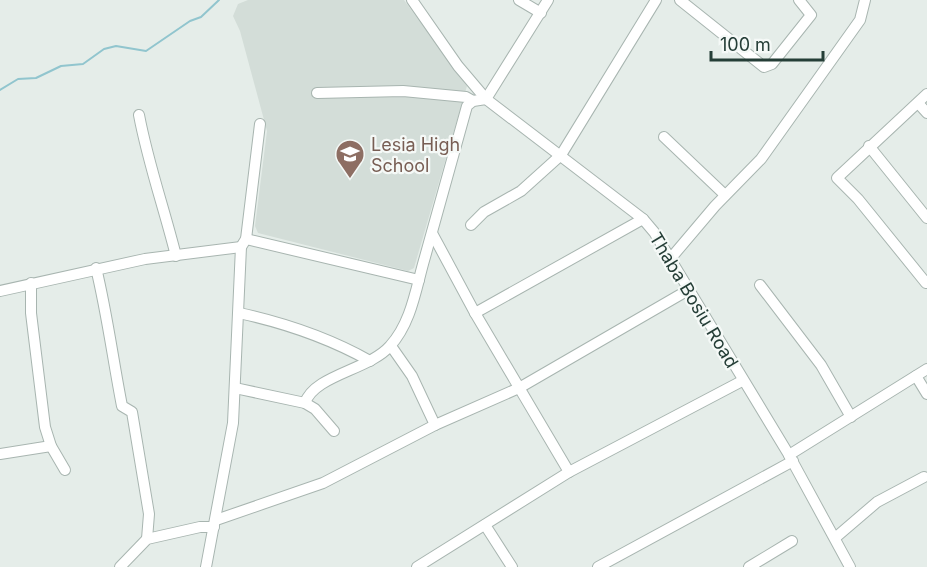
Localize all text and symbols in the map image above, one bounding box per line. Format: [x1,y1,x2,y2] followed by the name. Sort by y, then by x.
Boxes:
[711,24,824,62] scale bar
[720,34,771,55] text: 100 m
[371,134,460,176] place label: Lesia High School
[334,138,366,180] school or university icon: Lesia High School
[645,228,743,372] street label: Thaba Bosiu Road

